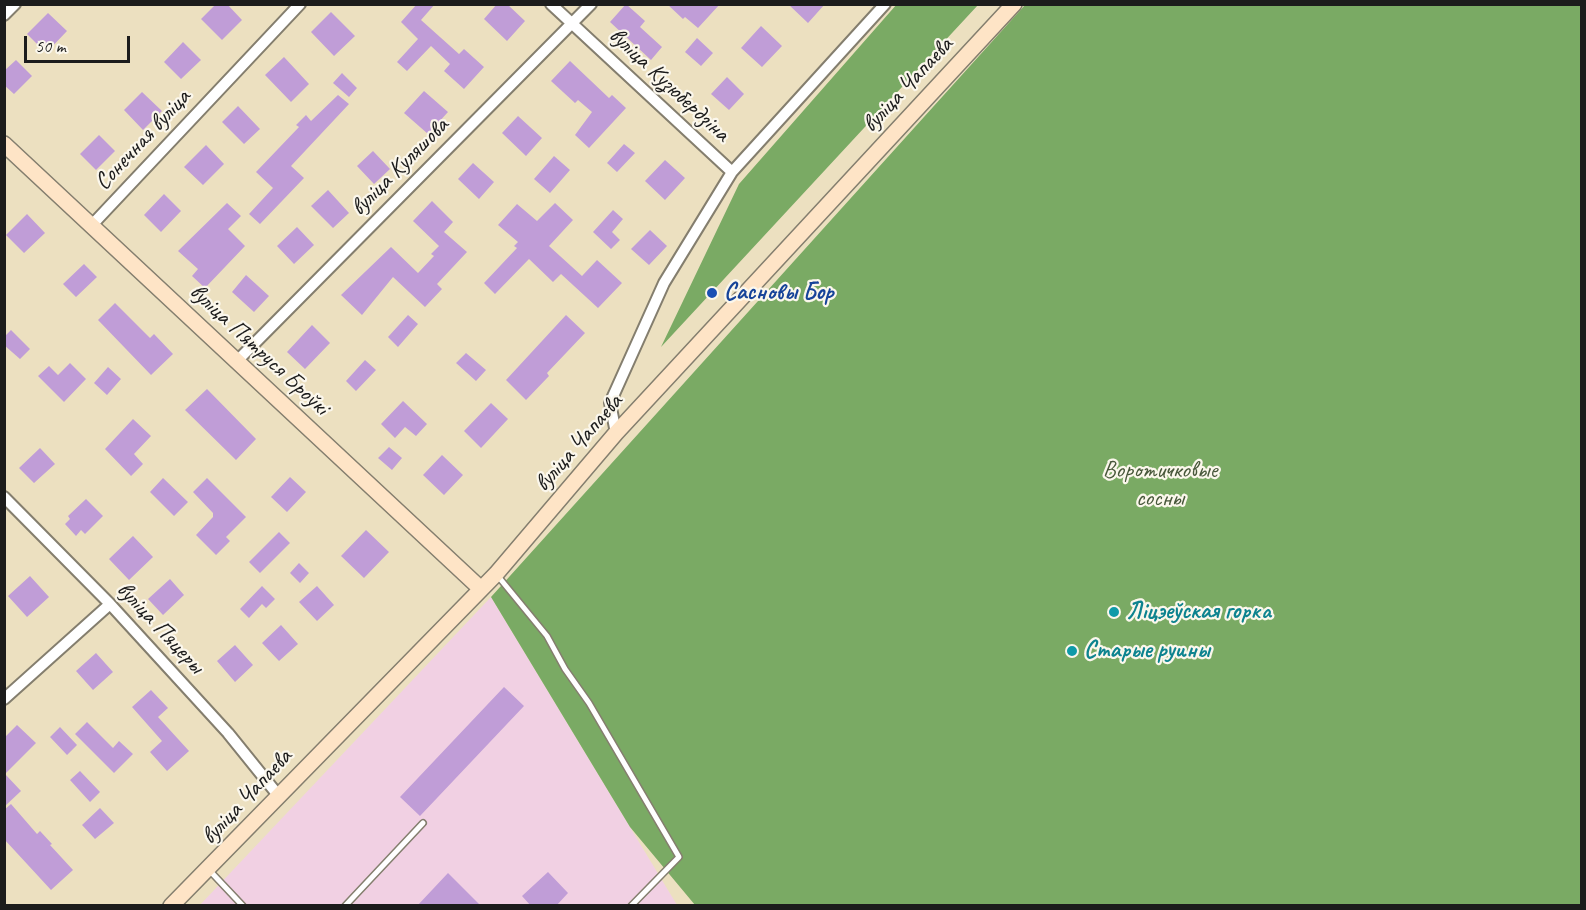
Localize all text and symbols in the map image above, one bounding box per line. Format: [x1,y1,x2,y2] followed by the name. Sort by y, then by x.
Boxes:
[602,22,736,148] street label: вуліца Кузюбердзіна
[27,24,134,62] scale bar
[856,31,960,139] street label: вуліца Чапаева
[35,35,66,57] text: 50 m
[89,84,197,196] street label: Сонечная вуліца
[345,112,455,222] street label: вуліца Куляшова
[183,278,335,422] street label: вуліца Пятруся Броўкі
[724,279,833,307] place label: Сасновы Бор
[705,286,719,300] marker: Сасновы Бор
[529,388,629,498] street label: вуліца Чапаева
[1103,457,1217,513] park label: Воротичковые сосны
[110,576,210,680] street label: вуліца Пяцеры
[1126,598,1271,626] place label: Ліцэеўская горка
[1107,605,1121,619] marker: Ліцэеўская горка
[1084,637,1210,665] place label: Старые руины
[1065,644,1079,658] marker: Старые руины
[195,743,299,851] street label: вуліца Чапаева

